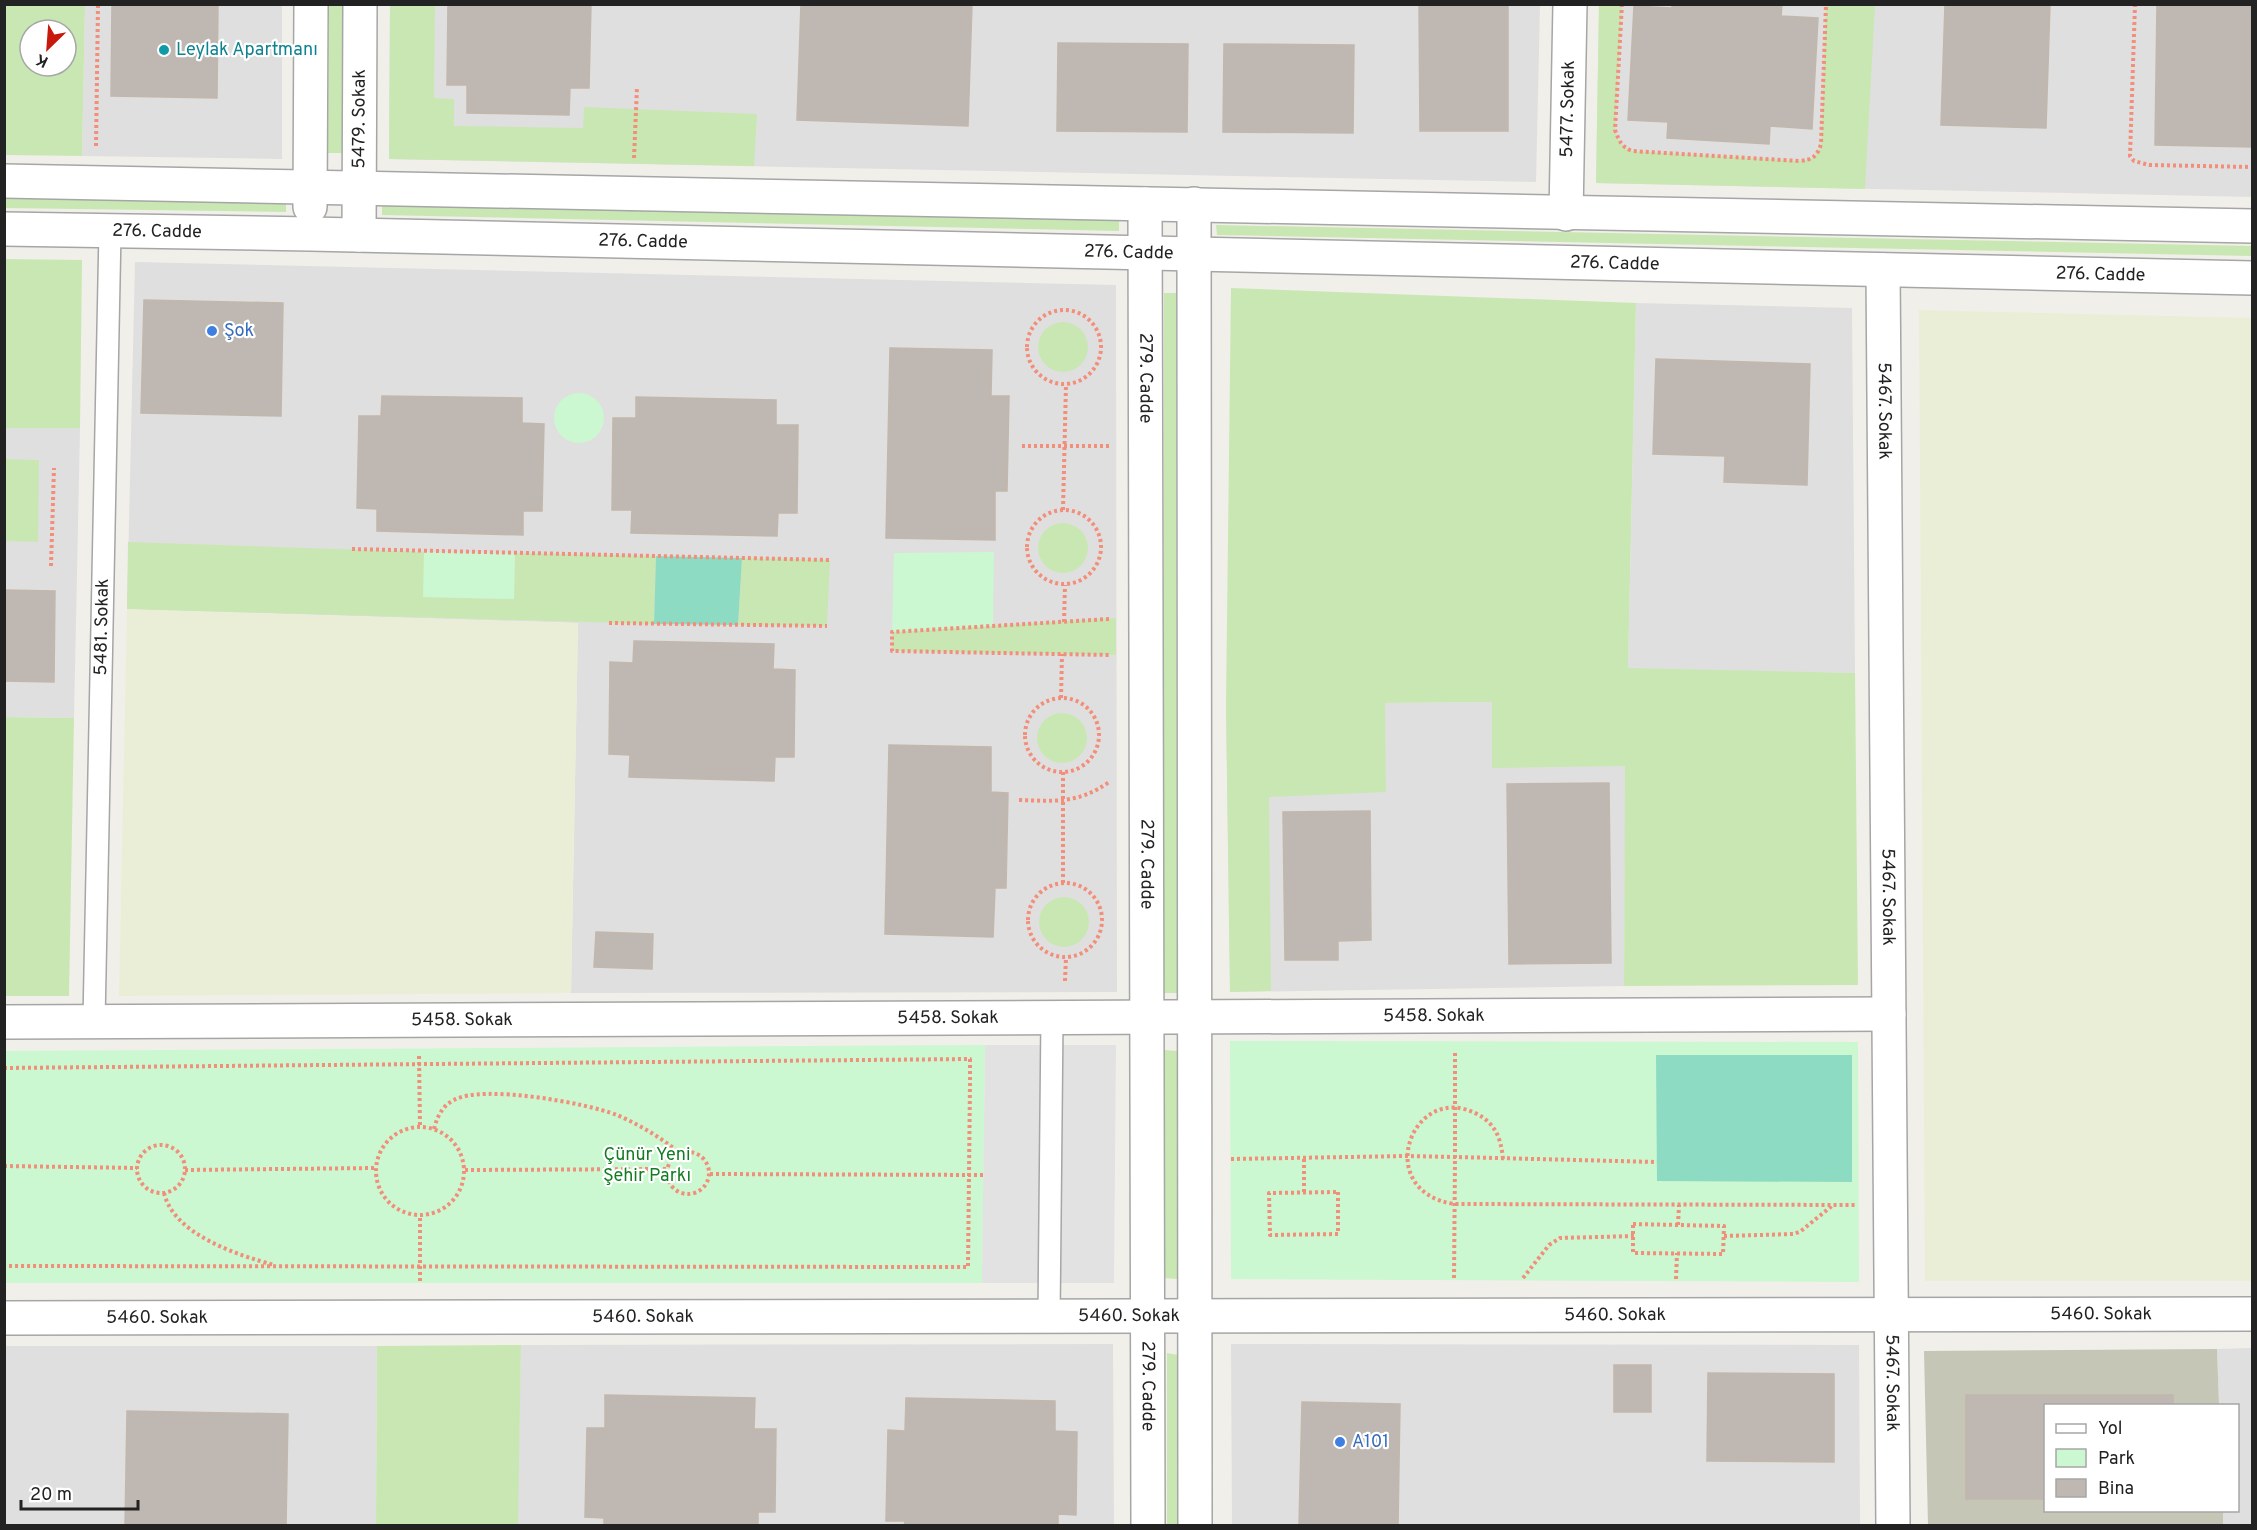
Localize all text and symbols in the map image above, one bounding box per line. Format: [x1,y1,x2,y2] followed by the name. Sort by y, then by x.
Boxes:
[18,18,78,78] north arrow
[176,39,318,62] place label: Leylak Apartmanı
[157,43,171,57] marker: Leylak Apartmanı
[33,48,52,71] text: K
[1556,60,1580,158] street label: 5477. Sokak
[348,69,371,169] street label: 5479. Sokak
[112,219,202,244] street label: 276. Cadde
[598,229,688,254] street label: 276. Cadde
[1084,240,1174,265] street label: 276. Cadde
[1570,251,1660,276] street label: 276. Cadde
[2055,262,2146,287] street label: 276. Cadde
[224,320,254,343] place label: Şok
[205,324,219,338] marker: Şok
[1134,333,1157,423] street label: 279. Cadde
[1872,362,1896,460] street label: 5467. Sokak
[89,578,114,676] street label: 5481. Sokak
[1135,819,1158,909] street label: 279. Cadde
[1876,848,1900,946] street label: 5467. Sokak
[1383,1004,1485,1028] street label: 5458. Sokak
[897,1006,999,1030] street label: 5458. Sokak
[411,1008,513,1032] street label: 5458. Sokak
[603,1144,691,1188] park label: Çünür Yeni Şehir Parkı
[2050,1303,2152,1326] street label: 5460. Sokak
[1078,1304,1180,1328] street label: 5460. Sokak
[1564,1304,1666,1327] street label: 5460. Sokak
[592,1305,694,1328] street label: 5460. Sokak
[106,1306,208,1329] street label: 5460. Sokak
[1880,1334,1904,1432] street label: 5467. Sokak
[1136,1341,1159,1431] street label: 279. Cadde
[2044,1404,2239,1512] legend
[2098,1418,2123,1441] text: Yol
[1352,1431,1389,1454] place label: A101
[1333,1435,1347,1449] marker: A101
[2098,1448,2135,1471] text: Park
[21,1473,138,1511] scale bar
[2098,1478,2134,1501] text: Bina
[30,1484,72,1507] text: 20 m

